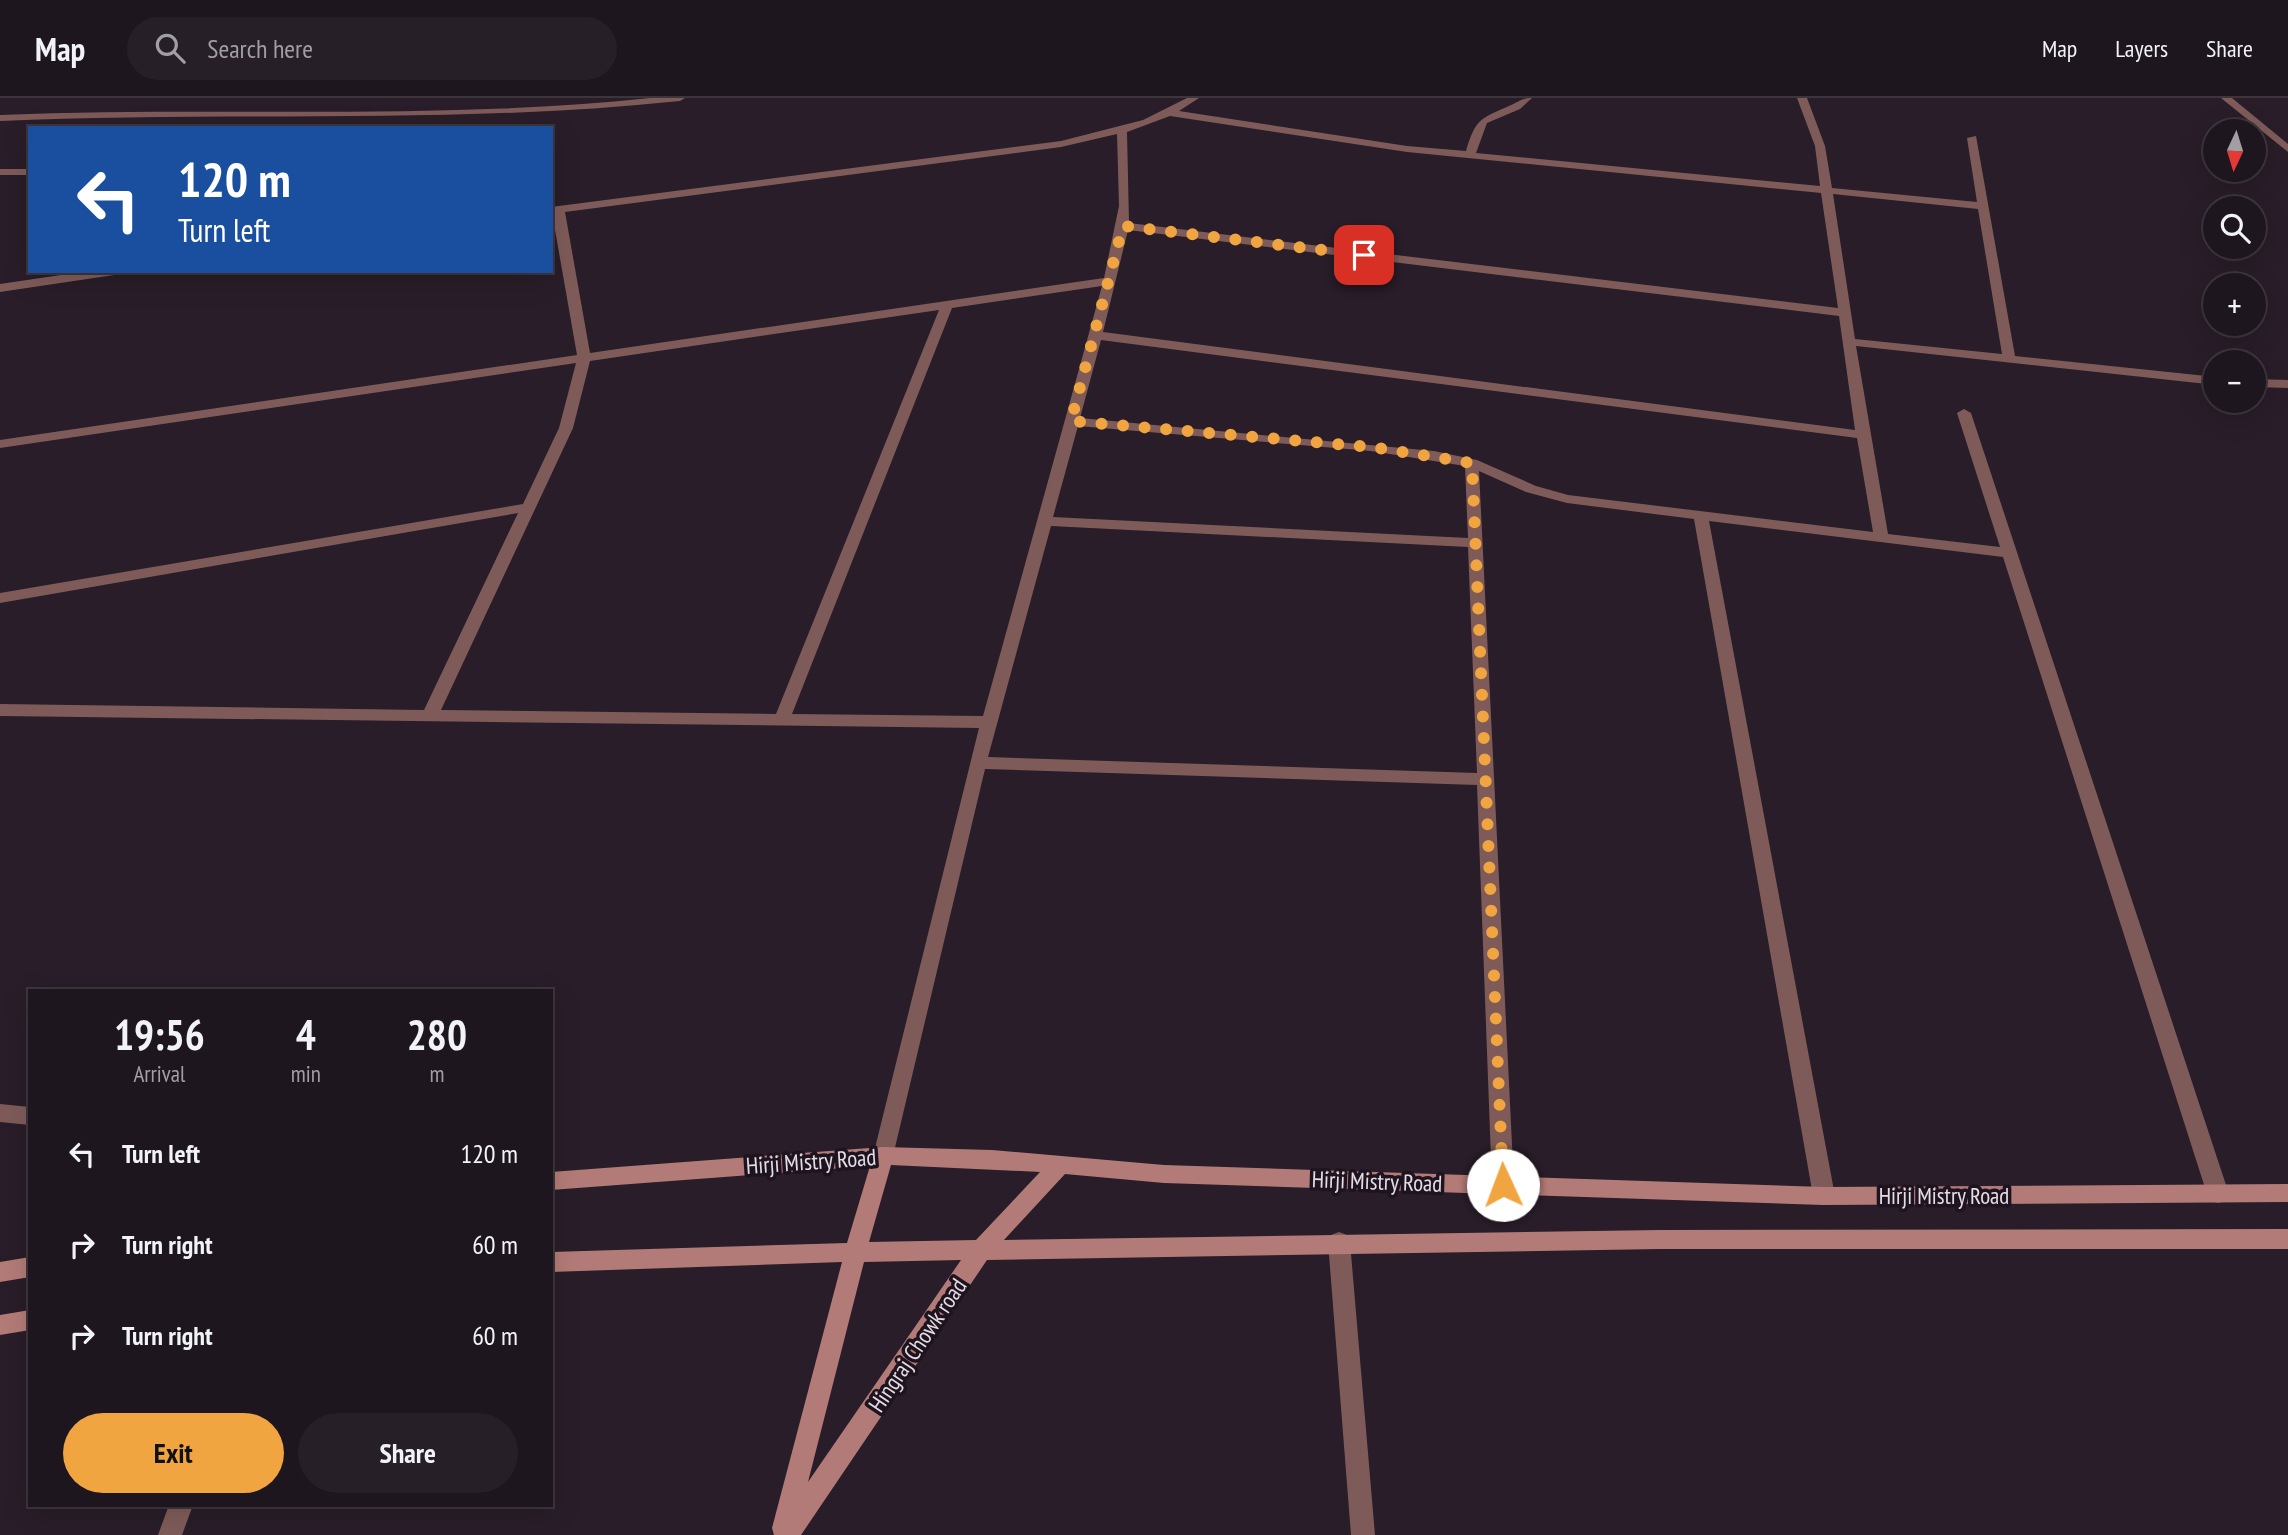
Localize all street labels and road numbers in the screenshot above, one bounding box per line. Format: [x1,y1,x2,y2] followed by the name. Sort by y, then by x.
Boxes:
[745,1142,877,1180] street label: Hirji Mistry Road
[1311,1164,1443,1198] street label: Hirji Mistry Road
[1879,1181,2009,1210] street label: Hirji Mistry Road
[862,1273,972,1417] street label: Hingraj Chowk road

